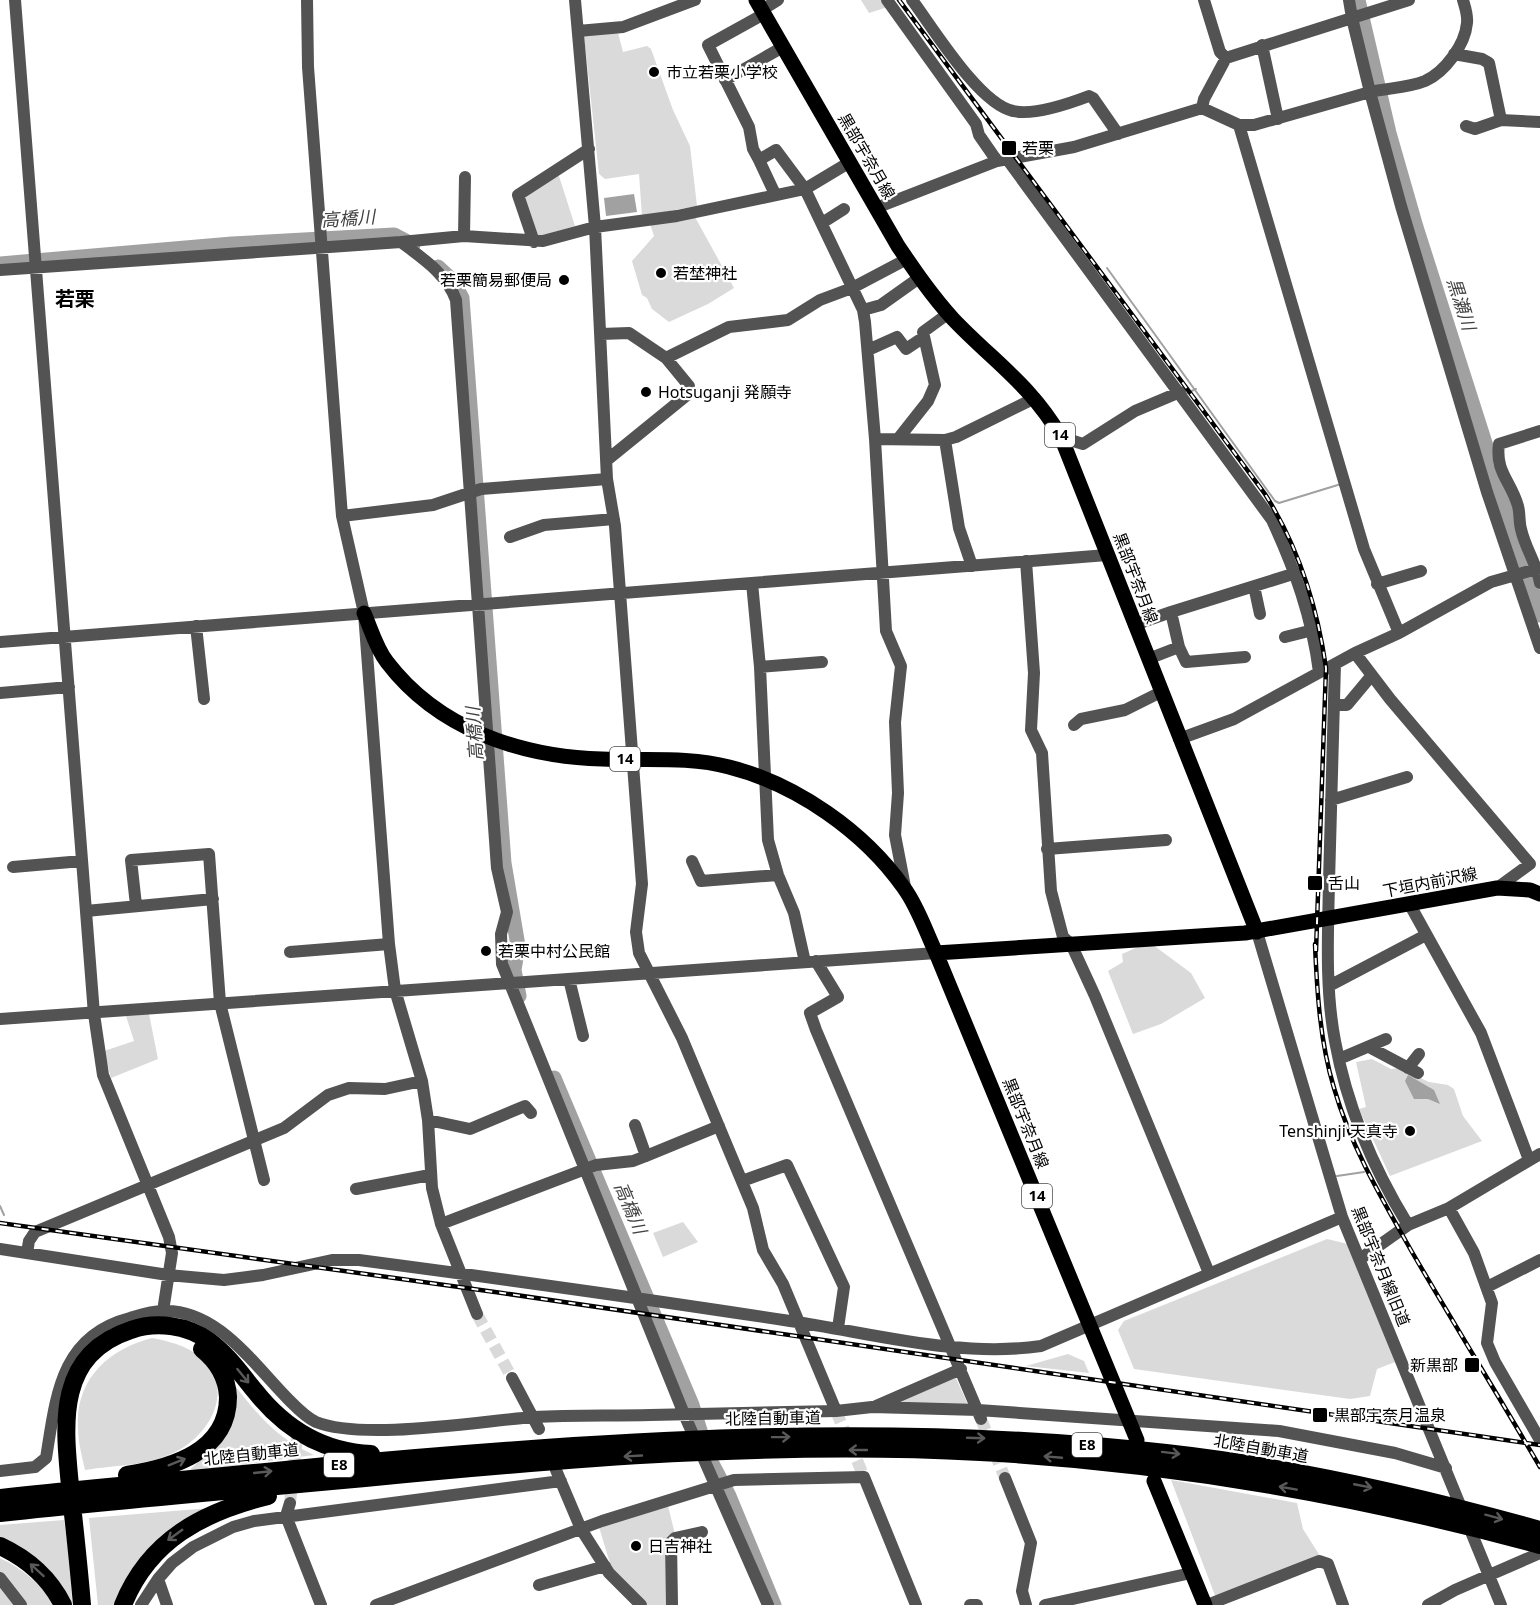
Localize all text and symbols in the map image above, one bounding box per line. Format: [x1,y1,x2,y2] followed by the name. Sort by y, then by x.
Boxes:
[666,61,778,83] place label: 市立若栗小学校
[647,65,661,79] marker: 市立若栗小学校
[833,109,901,203] street label: 黒部宇奈月線
[1022,137,1054,159] place label: 若栗
[1000,139,1018,157] marker: 若栗
[320,204,378,232] water label: 高橋川
[673,262,737,284] place label: 若埜神社
[654,266,668,280] marker: 若埜神社
[440,269,552,291] place label: 若栗簡易郵便局
[557,273,571,287] marker: 若栗簡易郵便局
[1442,274,1482,335] water label: 黒瀬川
[55,285,95,312] district label: 若栗
[658,381,792,403] place label: Hotsuganji 発願寺
[639,385,653,399] marker: Hotsuganji 発願寺
[1045,423,1075,447] road number: 14
[1109,529,1163,627] street label: 黒部宇奈月線
[460,704,488,762] water label: 高橋川
[610,747,640,771] road number: 14
[1381,862,1479,902] street label: 下垣内前沢線
[1328,872,1360,894] place label: 舌山
[1306,874,1324,892] marker: 舌山
[498,940,610,962] place label: 若栗中村公民館
[479,944,493,958] marker: 若栗中村公民館
[998,1074,1054,1172] street label: 黒部宇奈月線
[1279,1120,1398,1142] place label: Tenshinji 天真寺
[1403,1124,1417,1138] marker: Tenshinji 天真寺
[609,1178,653,1239] water label: 高橋川
[1022,1184,1052,1208] road number: 14
[1347,1203,1415,1329] street label: 黒部宇奈月線旧道
[1410,1354,1458,1376] place label: 新黒部
[1463,1356,1481,1374] marker: 新黒部
[237,1368,250,1384] one-way arrow
[1334,1404,1446,1426] place label: 黒部宇奈月温泉
[725,1406,821,1430] street label: 北陸自動車道
[1311,1406,1329,1424] marker: 黒部宇奈月温泉
[1212,1429,1310,1467] street label: 北陸自動車道
[771,1431,791,1443] one-way arrow
[966,1433,986,1444] one-way arrow
[1072,1433,1102,1457] road number: E8
[202,1438,300,1470] street label: 北陸自動車道
[849,1444,869,1456] one-way arrow
[1160,1448,1180,1459] one-way arrow
[623,1450,643,1461] one-way arrow
[1044,1451,1064,1462] one-way arrow
[324,1453,354,1477] road number: E8
[168,1456,186,1467] one-way arrow
[253,1466,273,1477] one-way arrow
[1352,1481,1372,1492] one-way arrow
[1279,1482,1298,1493] one-way arrow
[1484,1512,1503,1524] one-way arrow
[167,1529,183,1541] one-way arrow
[648,1535,712,1557] place label: 日吉神社
[629,1539,643,1553] marker: 日吉神社
[30,1563,45,1577] one-way arrow

